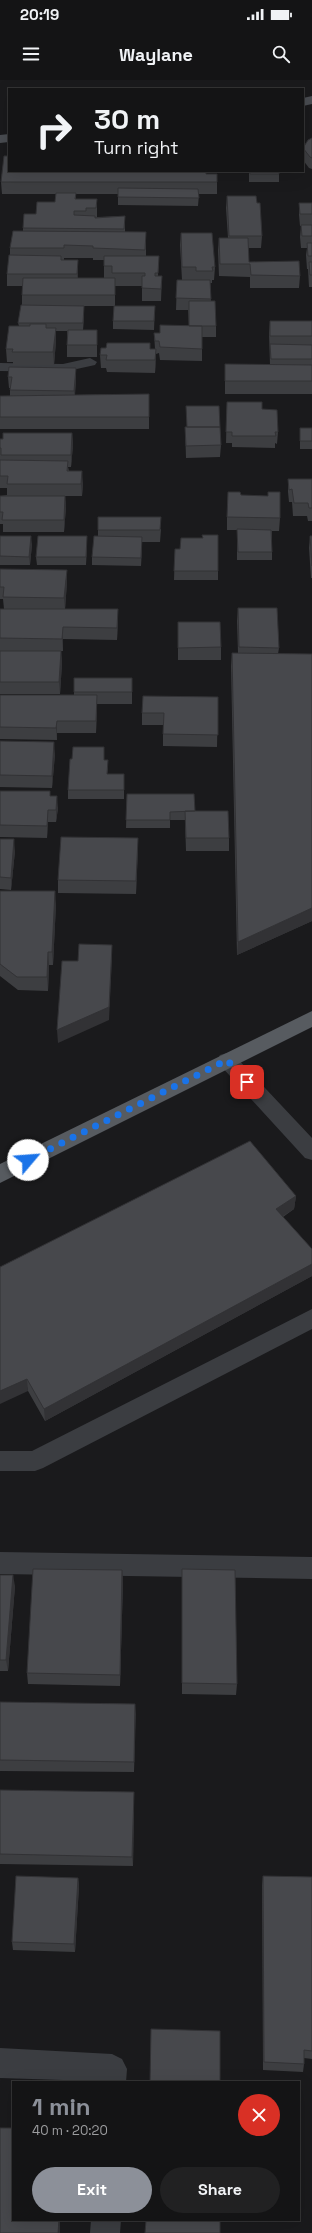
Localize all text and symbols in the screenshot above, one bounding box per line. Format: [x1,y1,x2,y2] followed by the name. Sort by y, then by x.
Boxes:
[20,5,59,24] text: 20:19
[20,43,42,65] icon: menu
[119,43,193,66] text: Waylane
[270,43,292,65] icon: search
[94,101,160,137] text: 30 m
[28,104,80,156] icon: right
[94,136,178,159] text: Turn right
[230,1065,264,1099] pin
[236,1071,258,1093] icon: arrive
[7,1139,49,1181] position arrow
[32,2091,91,2122] text: 1 min
[238,2094,280,2136] button: close
[32,2122,108,2139] text: 40 m · 20:20
[32,2167,152,2213] button: Exit
[160,2167,280,2213] button: Share

